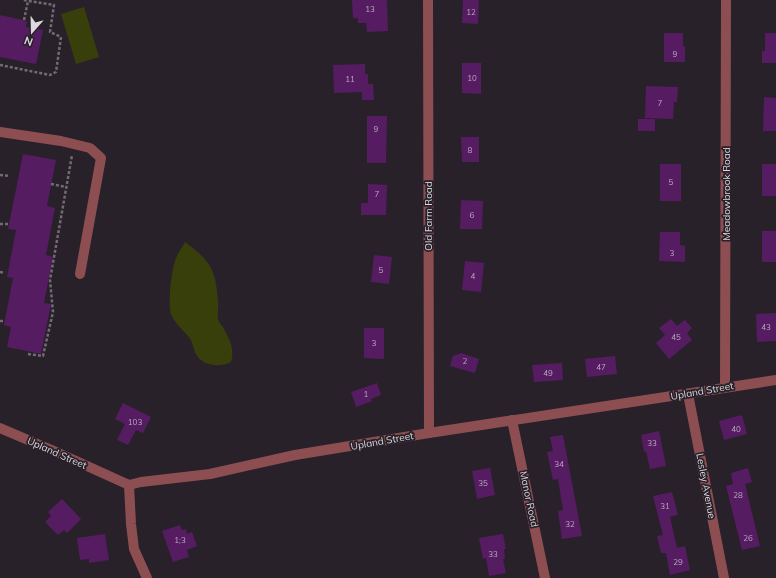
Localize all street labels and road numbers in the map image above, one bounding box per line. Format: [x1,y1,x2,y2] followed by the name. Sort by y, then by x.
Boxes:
[720,147,733,241] street label: Meadowbrook Road
[422,181,435,251] street label: Old Farm Road
[669,379,735,403] street label: Upland Street
[349,429,415,453] street label: Upland Street
[25,434,89,472] street label: Upland Street
[693,452,719,520] street label: Lesley Avenue
[517,470,541,528] street label: Manor Road

